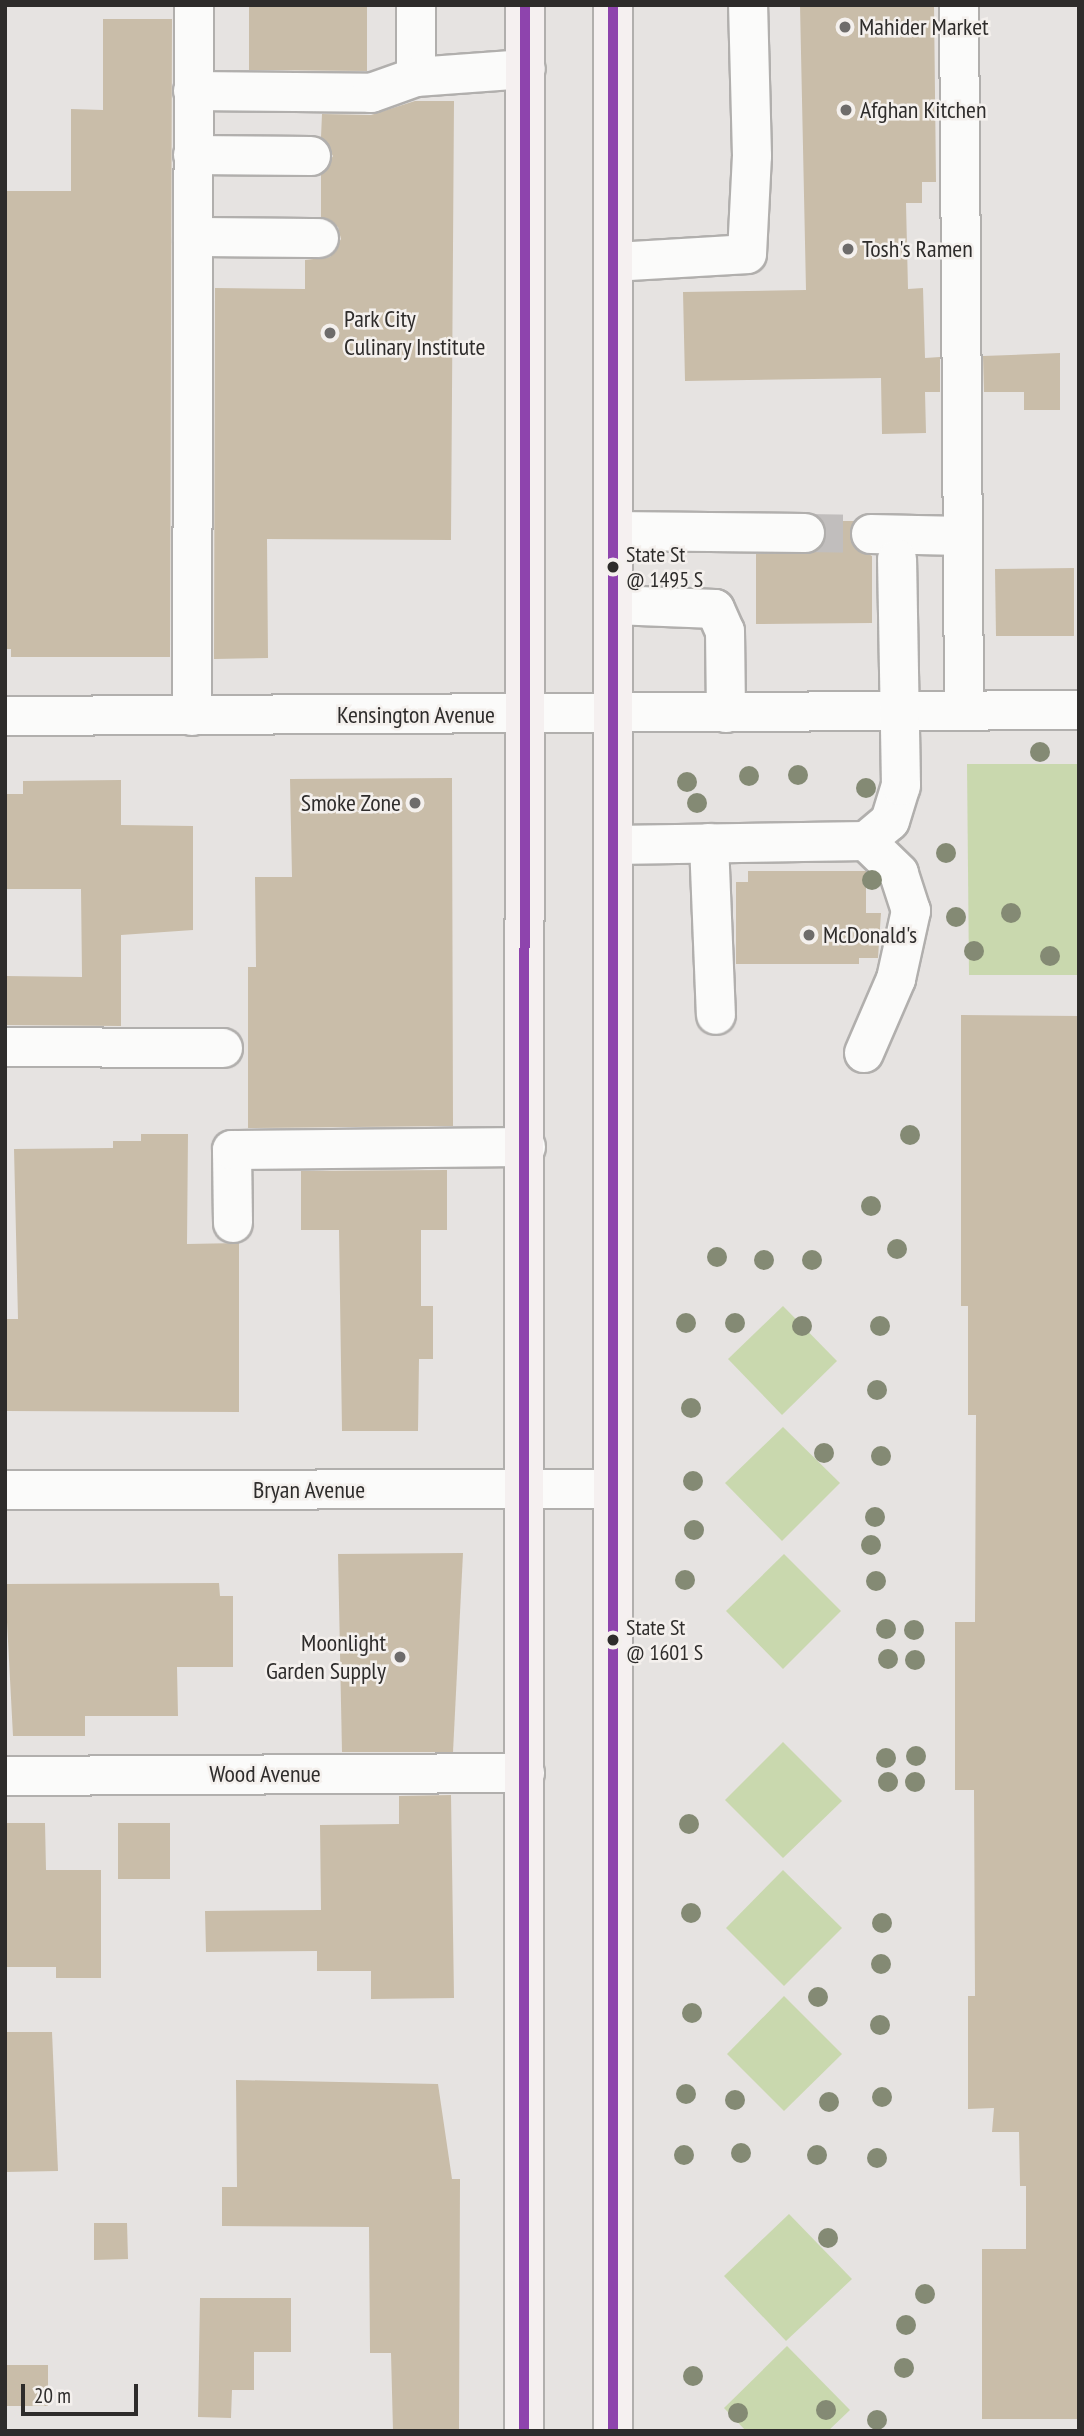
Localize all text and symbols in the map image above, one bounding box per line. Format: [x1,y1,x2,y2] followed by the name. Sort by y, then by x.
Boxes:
[859,13,989,41] place label: Mahider Market
[837,19,853,35] marker: Mahider Market
[860,96,986,124] place label: Afghan Kitchen
[838,102,854,118] marker: Afghan Kitchen
[862,235,973,263] place label: Tosh's Ramen
[840,241,856,257] marker: Tosh's Ramen
[344,305,486,361] place label: Park City Culinary Institute
[322,325,338,341] marker: Park City Culinary Institute
[626,541,703,592] place label: State St @ 1495 S
[606,560,620,574] marker: State St @ 1495 S
[337,701,495,729] street label: Kensington Avenue
[300,789,401,817] place label: Smoke Zone
[407,795,423,811] marker: Smoke Zone
[823,921,917,949] place label: McDonald's
[801,927,817,943] marker: McDonald's
[253,1476,365,1504] street label: Bryan Avenue
[626,1614,703,1666] place label: State St @ 1601 S
[266,1629,386,1685] place label: Moonlight Garden Supply
[606,1633,620,1647] marker: State St @ 1601 S
[392,1649,408,1665] marker: Moonlight Garden Supply
[209,1760,321,1788] street label: Wood Avenue
[24,2370,142,2414] scale bar
[34,2382,71,2409] text: 20 m

